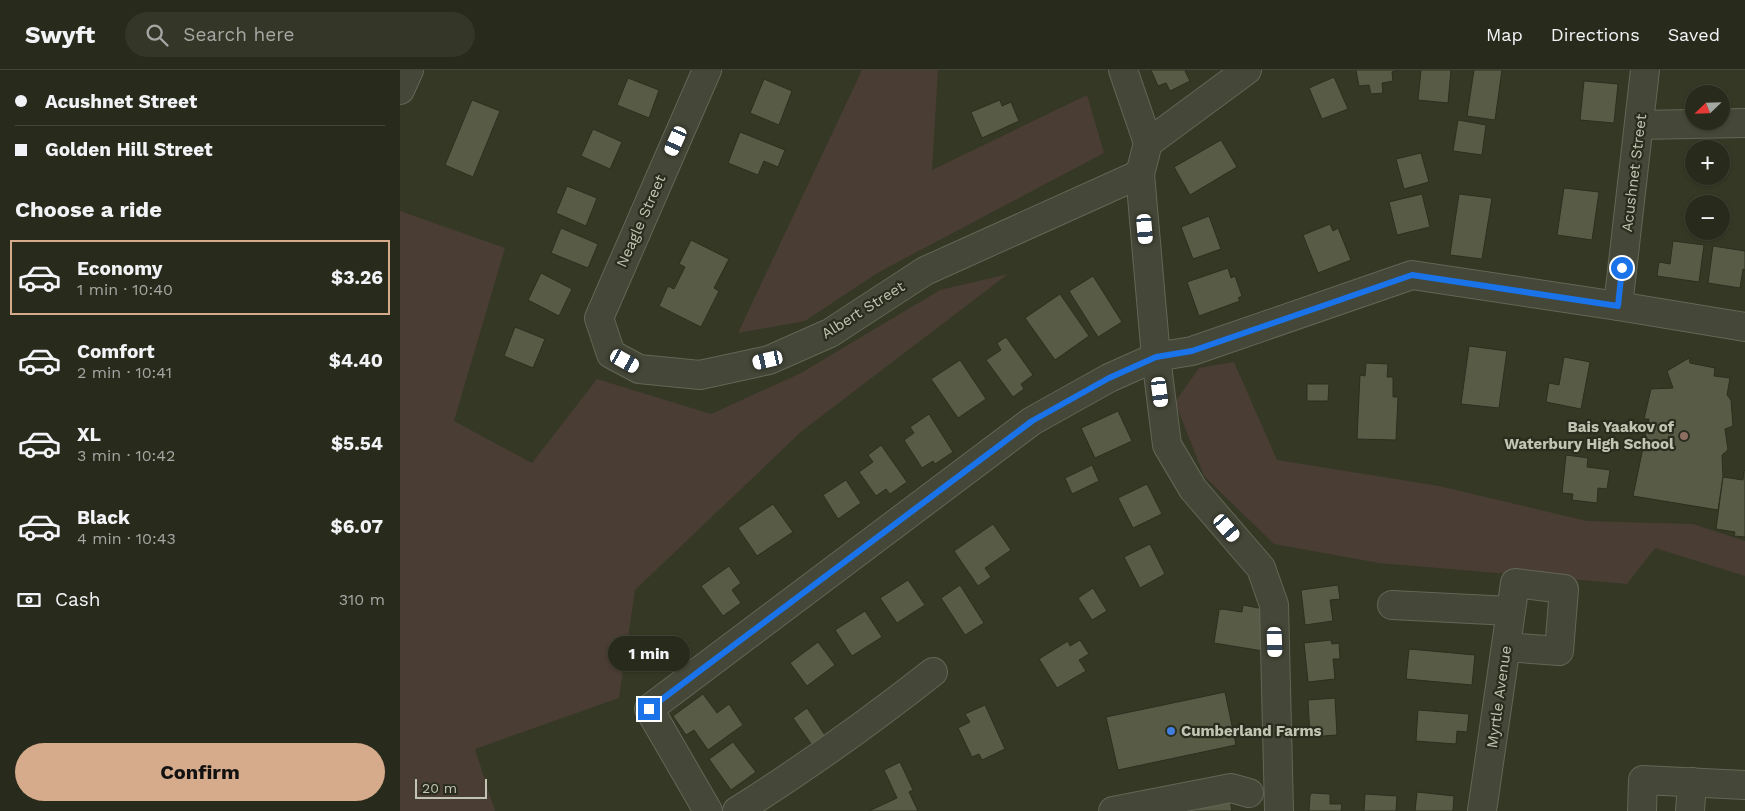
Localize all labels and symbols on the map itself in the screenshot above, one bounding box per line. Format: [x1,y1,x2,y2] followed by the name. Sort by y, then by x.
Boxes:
[1685,85,1730,130] north arrow
[1618,112,1650,233] street label: Acushnet Street
[663,124,688,158] car
[613,171,670,270] street label: Neagle Street
[1136,213,1153,245] car
[1611,257,1633,279] route start
[818,277,909,343] street label: Albert Street
[608,347,641,375] car
[751,349,784,371] car
[1150,376,1169,408] car
[1504,418,1675,453] place label: Bais Yaakov of Waterbury High School
[1678,430,1690,442] marker: Bais Yaakov of Waterbury High School
[1211,512,1242,544] car
[1266,627,1283,657] car
[608,636,690,672] callout: 1 min
[1483,645,1515,749] street label: Myrtle Avenue
[638,698,660,720] route end
[1181,722,1322,740] place label: Cumberland Farms
[1165,725,1177,737] marker: Cumberland Farms
[415,776,488,799] scale bar

